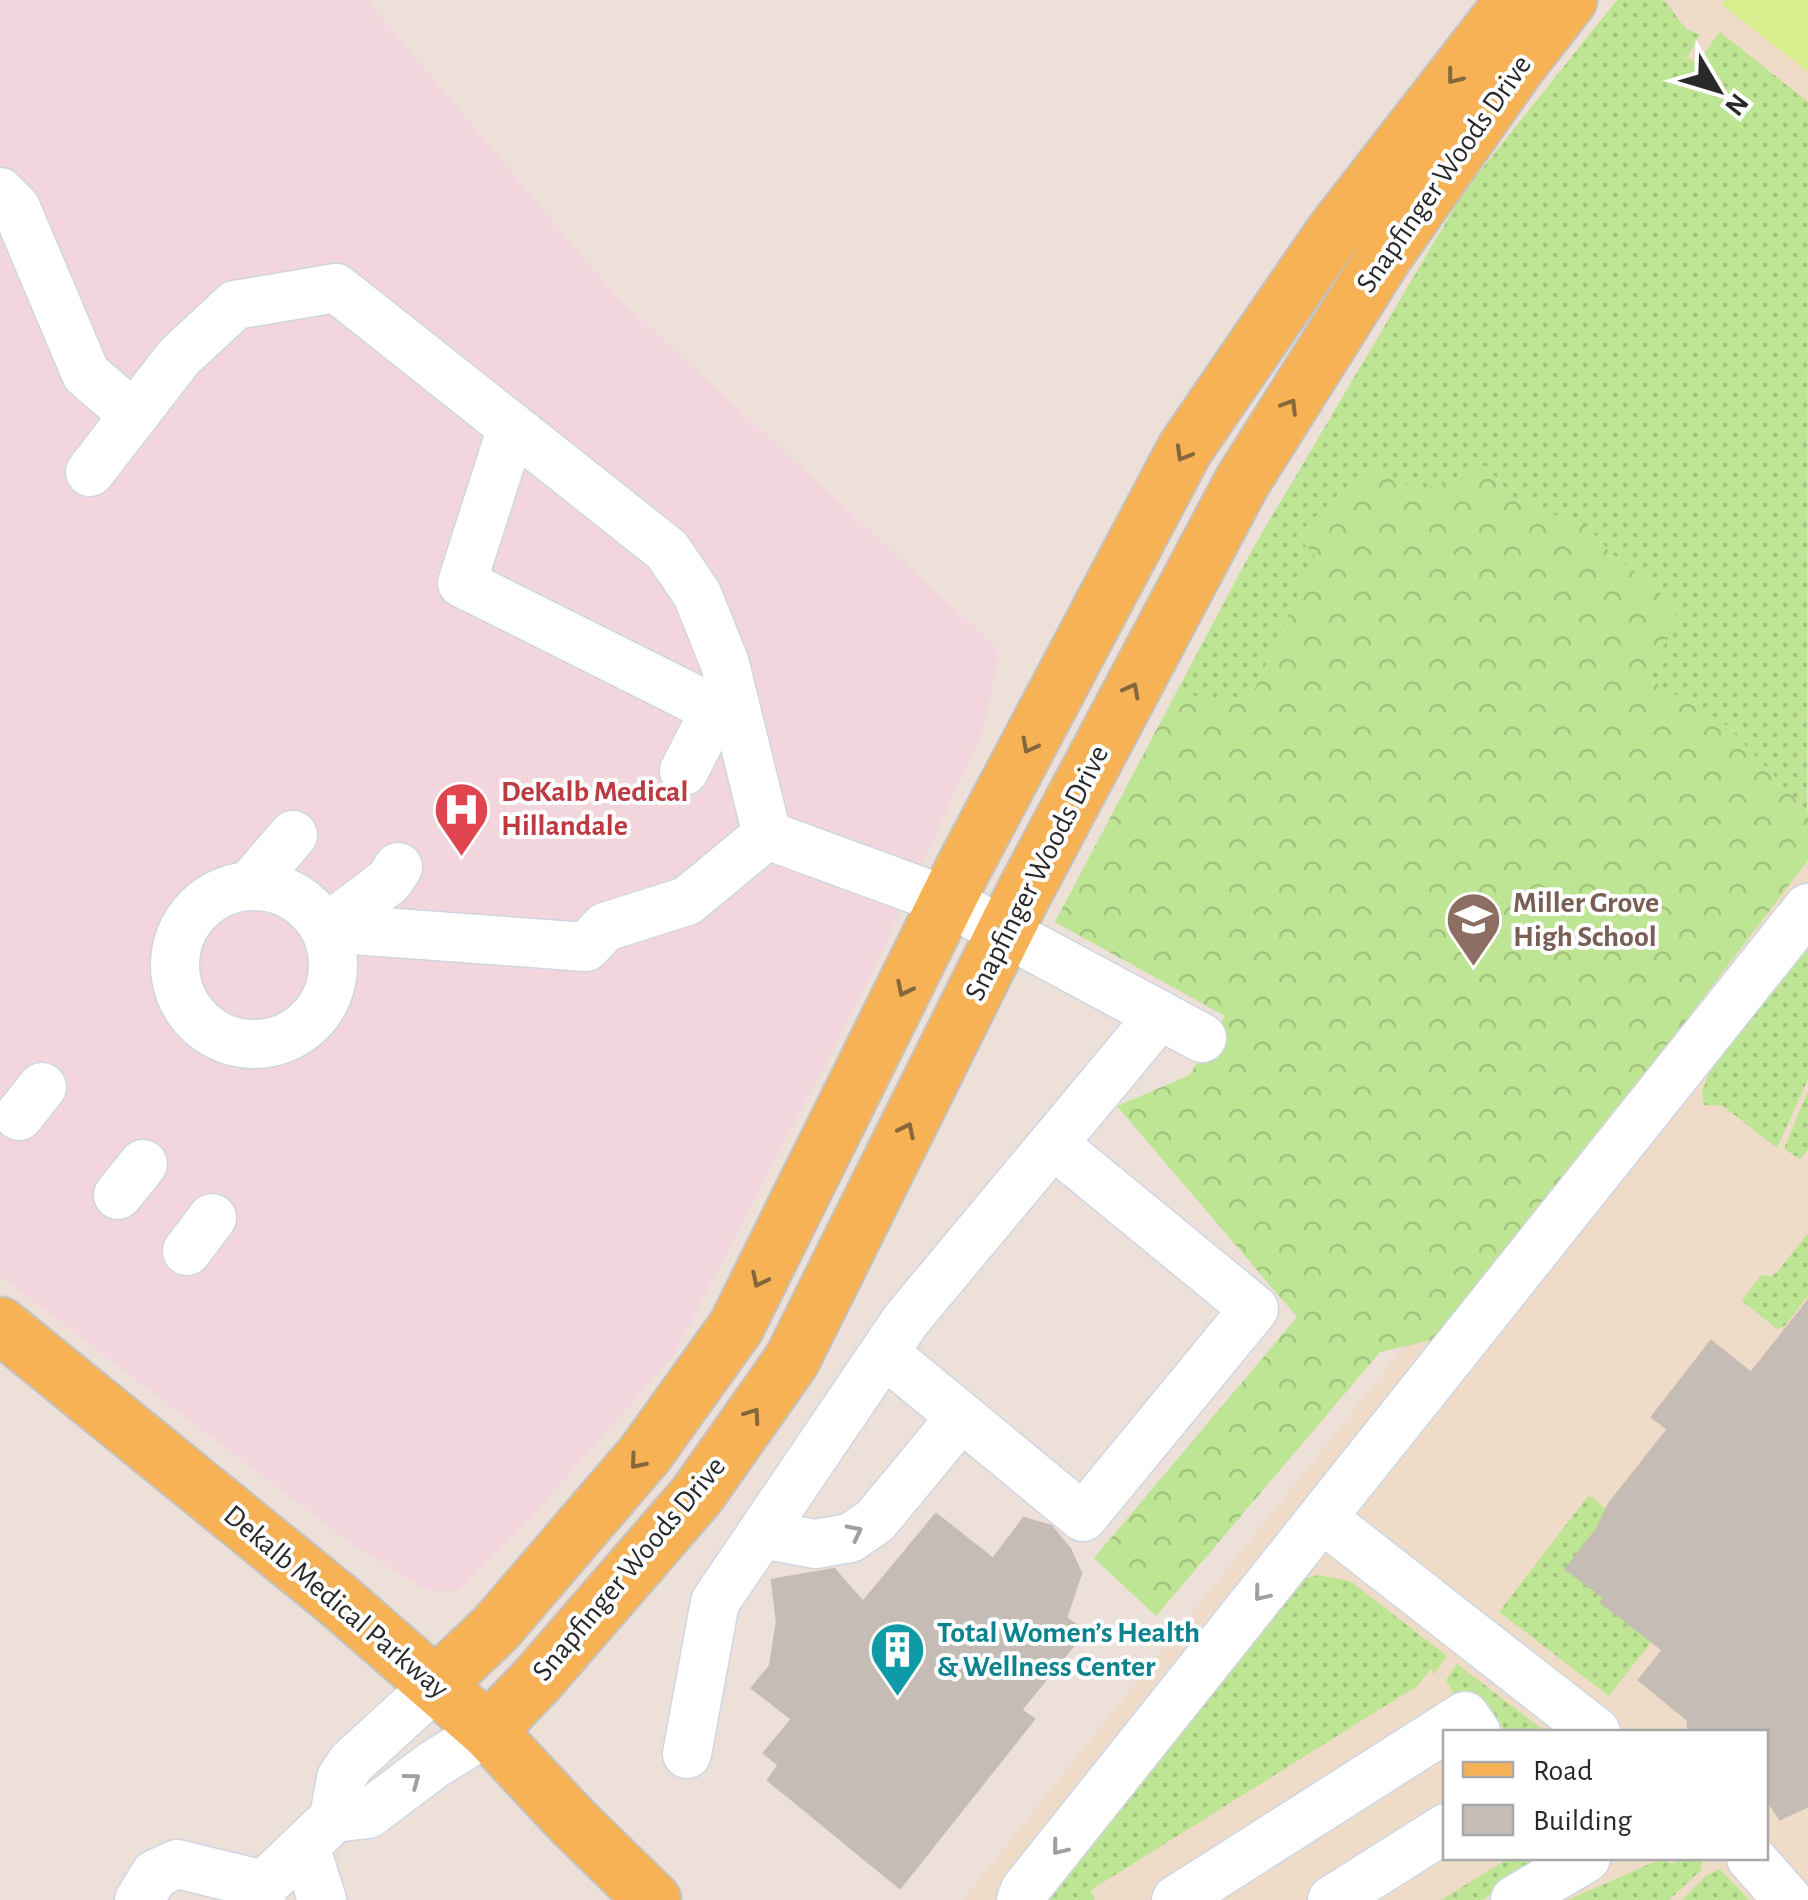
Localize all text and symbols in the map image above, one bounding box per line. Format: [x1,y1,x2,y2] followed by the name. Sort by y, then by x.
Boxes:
[1668,40,1768,140] north arrow
[1351,50,1537,298] street label: Snapfinger Woods Drive
[1448,65,1465,83] one-way arrow
[1719,88,1753,120] text: N
[1277,399,1296,417] one-way arrow
[1176,444,1195,462] one-way arrow
[1120,682,1139,700] one-way arrow
[1021,735,1041,753] one-way arrow
[960,741,1114,1005] street label: Snapfinger Woods Drive
[501,777,688,841] place label: DeKalb Medical Hillandale
[432,779,492,858] hospital icon: DeKalb Medical Hillandale
[1513,888,1659,952] place label: Miller Grove High School
[1444,890,1504,969] school or university icon: Miller Grove High School
[897,978,916,996] one-way arrow
[895,1122,914,1140] one-way arrow
[752,1269,771,1287] one-way arrow
[741,1408,759,1426] one-way arrow
[527,1451,731,1687] street label: Snapfinger Woods Drive
[631,1451,649,1469] one-way arrow
[218,1500,454,1705] street label: Dekalb Medical Parkway
[844,1525,863,1544] one-way arrow
[1255,1583,1273,1601] one-way arrow
[937,1618,1200,1682] place label: Total Women’s Health & Wellness Center
[868,1620,928,1699] building icon: Total Women’s Health & Wellness Center
[1443,1730,1768,1860] legend
[1533,1756,1593,1786] text: Road
[402,1774,420,1792] one-way arrow
[1533,1806,1632,1836] text: Building
[1053,1837,1071,1855] one-way arrow

